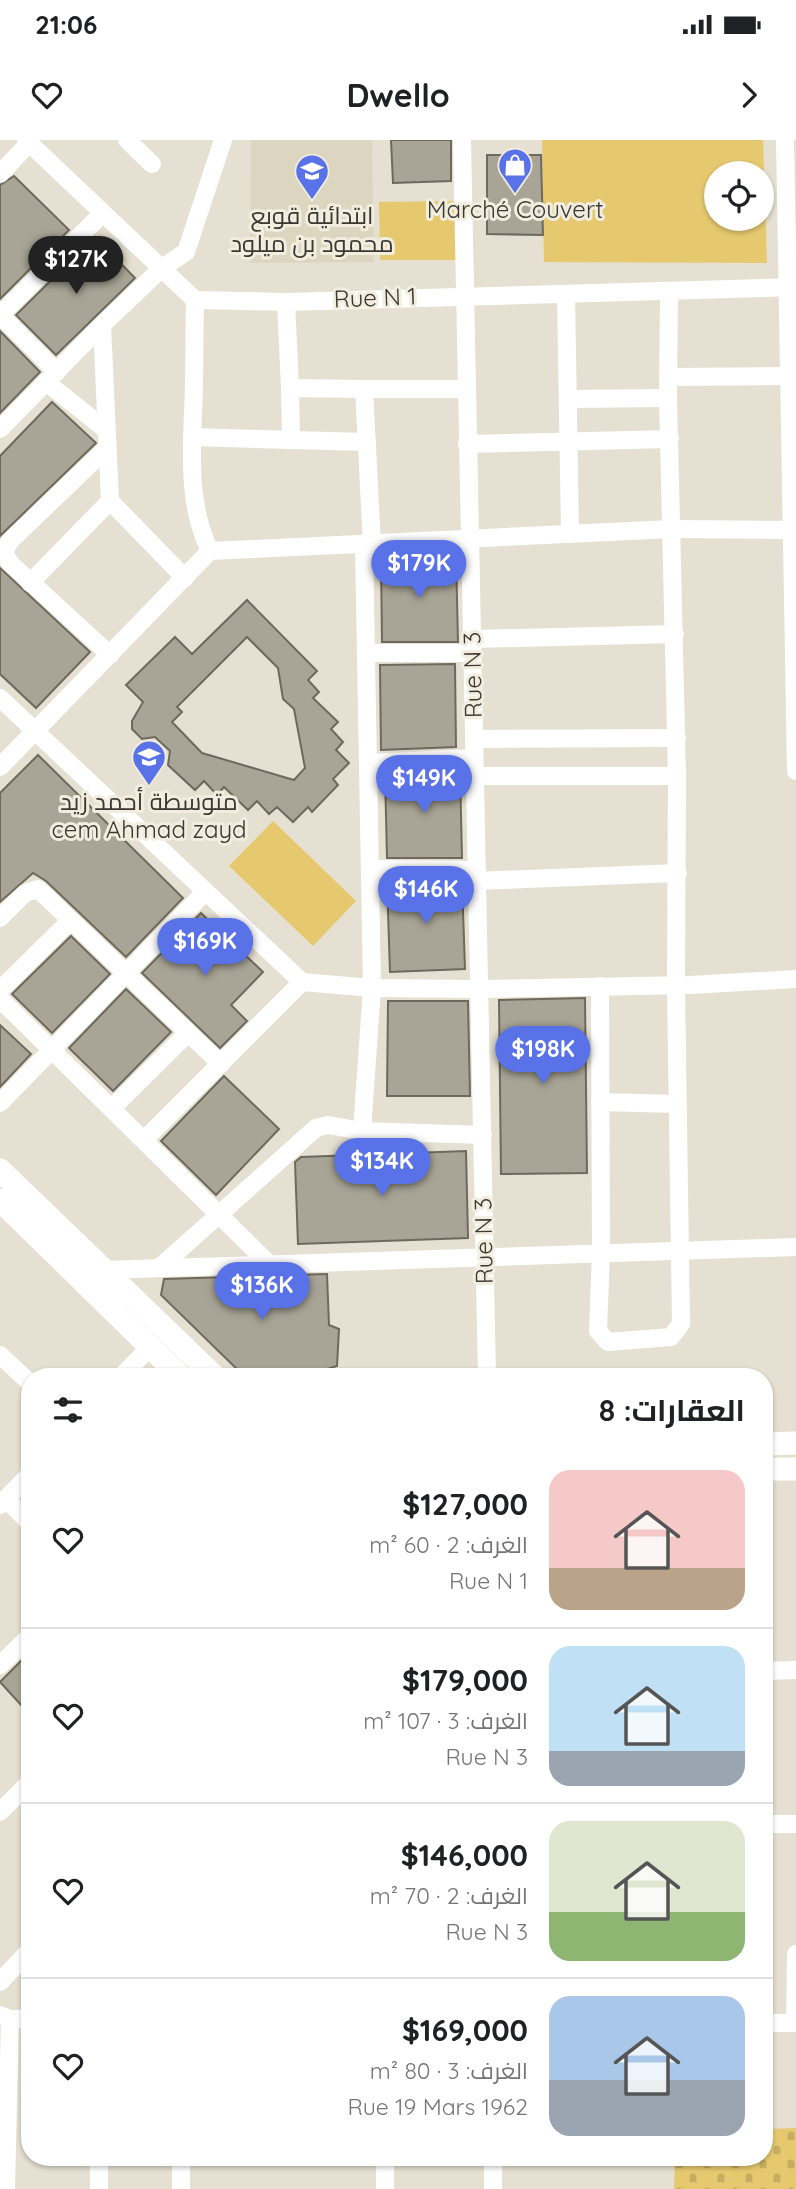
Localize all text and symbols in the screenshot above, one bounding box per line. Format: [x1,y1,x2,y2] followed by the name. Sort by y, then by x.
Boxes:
[35,8,97,41] text: 21:06
[346,75,450,115] text: Dwello
[28,76,66,114] icon: heart
[730,76,768,114] icon: forward
[496,146,534,195] shop icon: Marché Couvert
[293,152,331,201] school or university icon: ابتدائية قوبع محمود بن ميلود
[704,161,774,231] map controls
[704,161,774,231] button: locate
[427,194,603,224] place label: Marché Couvert
[230,200,394,258] place label: ابتدائية قوبع محمود بن ميلود
[27,236,125,296] pin: $127K
[44,244,108,273] text: $127K
[333,281,417,313] street label: Rue N 1
[370,540,468,600] pin: $179K
[387,548,451,577] text: $179K
[456,632,488,718] street label: Rue N 3
[130,738,168,787] school or university icon: متوسطة أحمد زيد cem Ahmad zayd
[375,756,473,815] pin: $149K
[392,763,456,792] text: $149K
[51,786,247,844] place label: متوسطة أحمد زيد cem Ahmad zayd
[377,866,475,926] pin: $146K
[394,874,458,903] text: $146K
[156,918,254,978] pin: $169K
[173,926,237,955] text: $169K
[494,1026,592,1086] pin: $198K
[511,1034,575,1063] text: $198K
[333,1138,431,1198] pin: $134K
[350,1146,414,1175] text: $134K
[467,1198,499,1284] street label: Rue N 3
[213,1262,311,1322] pin: $136K
[231,1270,293,1299] text: $136K
[49,1391,87,1429] icon: filters
[599,1391,745,1429] text: العقارات: 8
[402,1485,528,1523] text: $127,000
[605,1498,689,1582] icon: home
[49,1521,87,1559] icon: heart
[369,1530,528,1559] text: الغرف: 2 · 60 m²
[449,1566,528,1595] text: Rue N 1
[402,1661,528,1699] text: $179,000
[605,1674,689,1758] icon: home
[49,1697,87,1735] icon: heart
[363,1706,528,1735] text: الغرف: 3 · 107 m²
[445,1742,528,1771] text: Rue N 3
[401,1836,528,1874] text: $146,000
[605,1849,689,1933] icon: home
[49,1872,87,1910] icon: heart
[370,1881,528,1910] text: الغرف: 2 · 70 m²
[445,1917,528,1946] text: Rue N 3
[402,2011,528,2049] text: $169,000
[605,2024,689,2108] icon: home
[49,2047,87,2085] icon: heart
[370,2056,528,2085] text: الغرف: 3 · 80 m²
[347,2092,528,2121] text: Rue 19 Mars 1962

